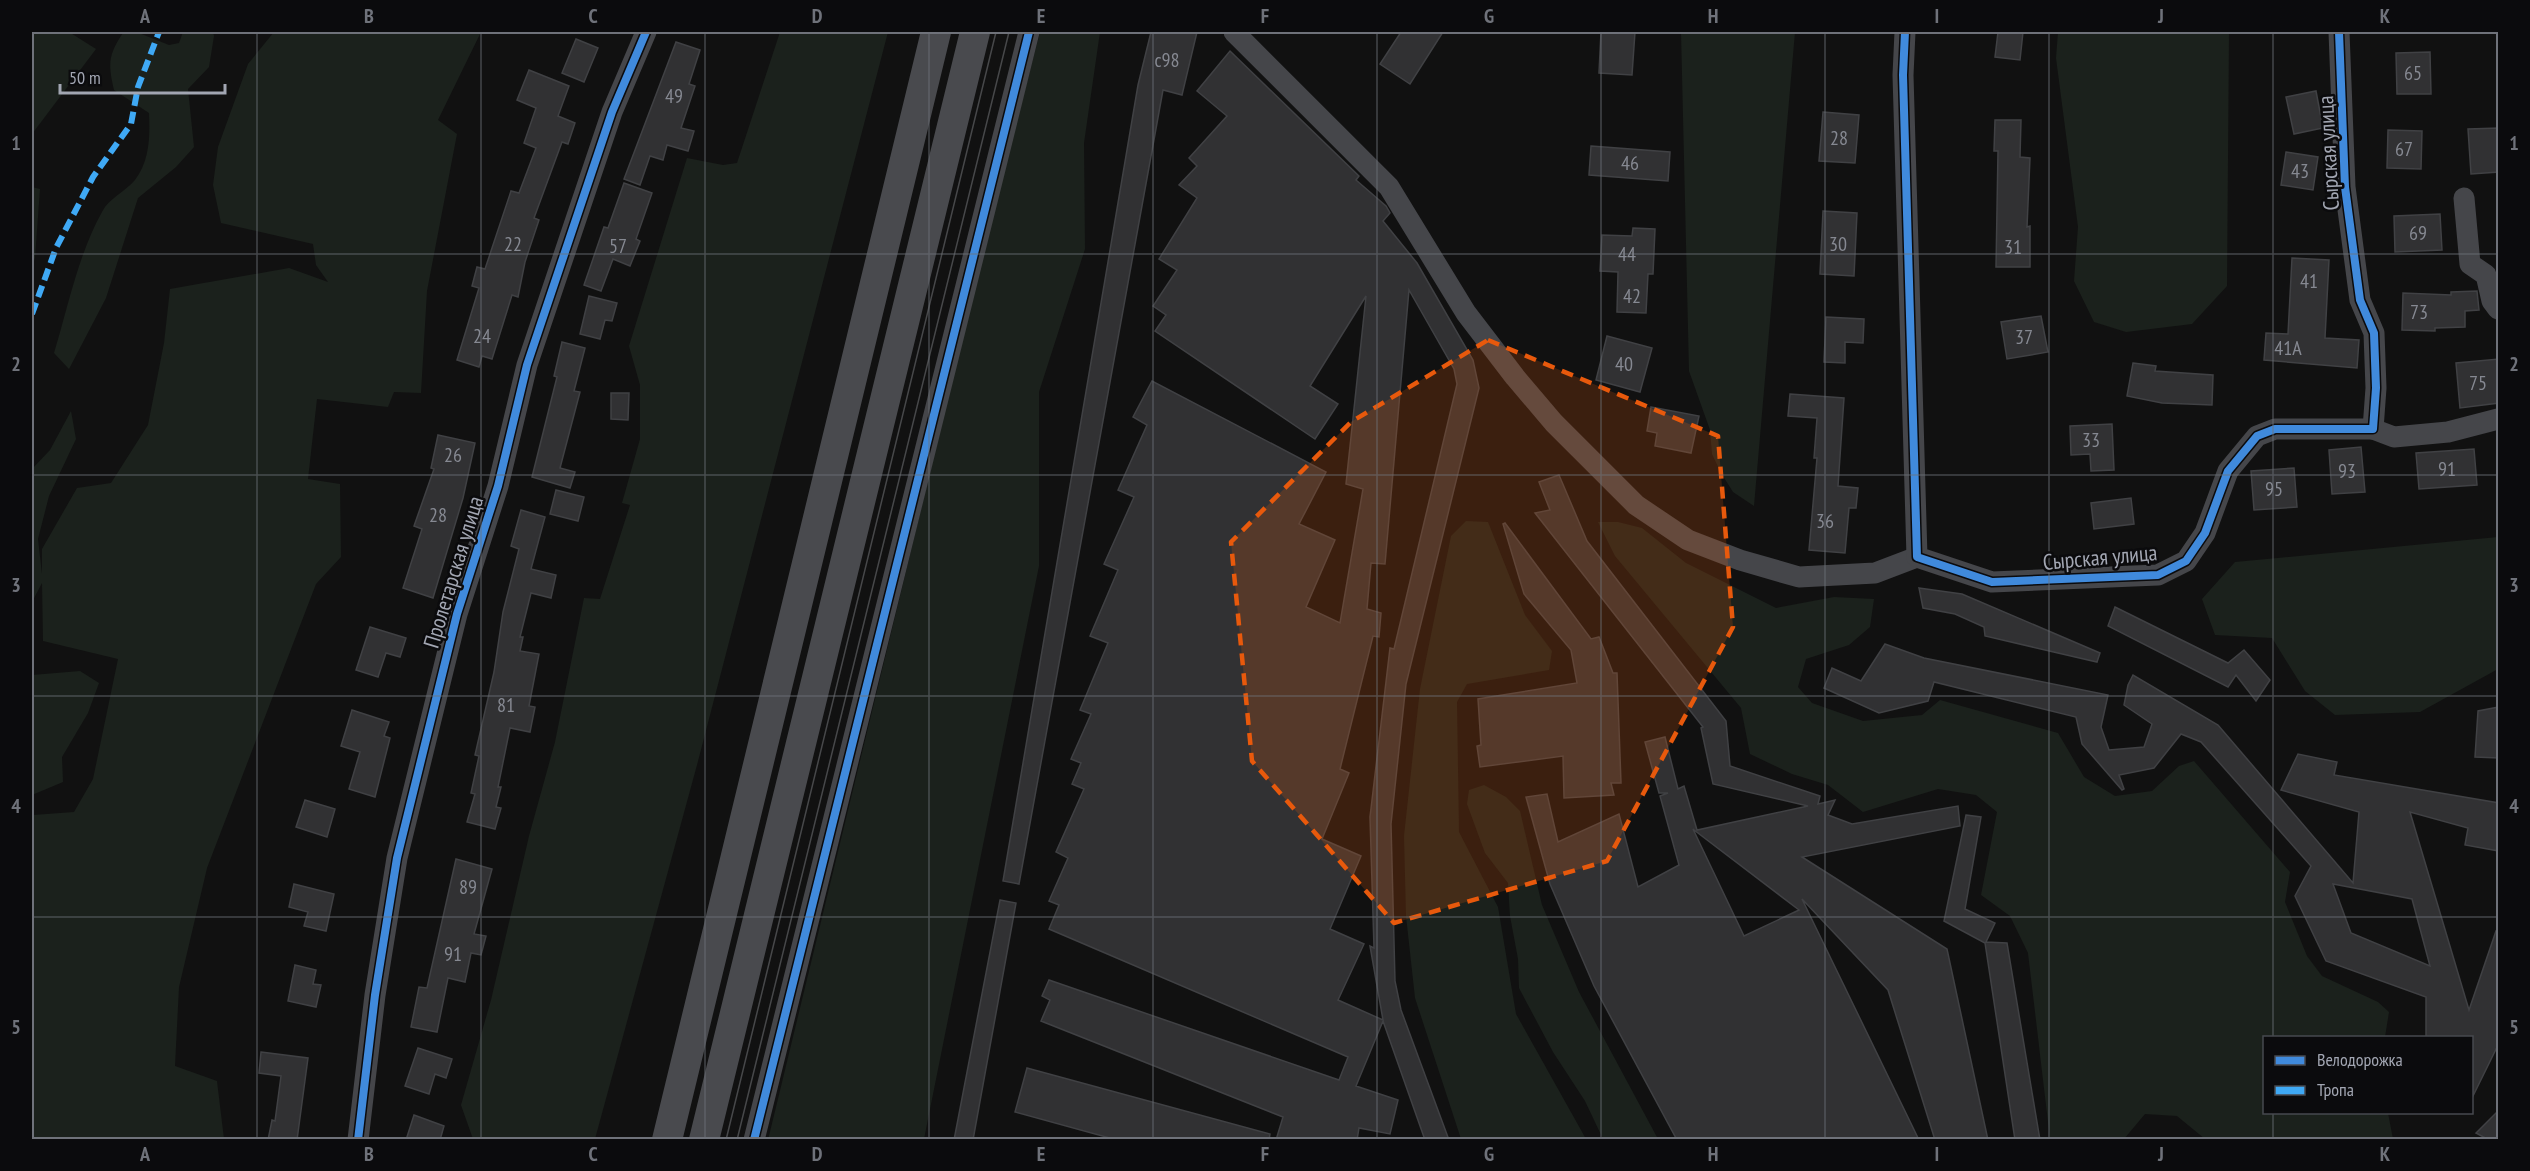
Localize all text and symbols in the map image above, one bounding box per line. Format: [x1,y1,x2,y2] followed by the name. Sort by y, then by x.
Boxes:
[139,3,151,29] text: A
[364,3,374,29] text: B
[588,3,598,29] text: C
[812,3,823,29] text: D
[1037,3,1045,29] text: E
[1261,3,1269,29] text: F
[1484,3,1494,29] text: G
[1708,3,1718,29] text: H
[1935,3,1939,29] text: I
[2157,3,2164,29] text: J
[2380,3,2391,29] text: K
[1154,47,1180,73] house number: с98
[60,57,225,95] scale bar
[2404,60,2422,86] house number: 65
[69,66,101,89] text: 50 m
[665,83,683,109] house number: 49
[2311,95,2345,211] street label: Сырская улица
[1830,125,1848,151] house number: 28
[11,130,21,156] text: 1
[2509,130,2519,156] text: 1
[2395,136,2413,162] house number: 67
[1621,150,1639,176] house number: 46
[2291,158,2309,184] house number: 43
[2409,220,2427,246] house number: 69
[504,231,522,257] house number: 22
[1829,231,1847,257] house number: 30
[609,233,627,259] house number: 57
[2004,234,2022,260] house number: 31
[1618,241,1636,267] house number: 44
[2300,268,2318,294] house number: 41
[1623,283,1641,309] house number: 42
[2410,299,2428,325] house number: 73
[473,323,491,349] house number: 24
[2015,324,2033,350] house number: 37
[2274,335,2302,361] house number: 41А
[11,351,21,377] text: 2
[1615,351,1633,377] house number: 40
[2509,351,2519,377] text: 2
[2469,370,2487,396] house number: 75
[2082,427,2100,453] house number: 33
[444,442,462,468] house number: 26
[2438,456,2456,482] house number: 91
[2338,458,2356,484] house number: 93
[2265,476,2283,502] house number: 95
[417,493,489,651] street label: Пролетарская улица
[429,502,447,528] house number: 28
[1816,508,1834,534] house number: 36
[2042,538,2158,576] street label: Сырская улица
[11,572,21,598] text: 3
[2509,572,2519,598] text: 3
[497,692,515,718] house number: 81
[11,793,21,819] text: 4
[2509,793,2519,819] text: 4
[459,874,477,900] house number: 89
[444,941,462,967] house number: 91
[11,1014,21,1040] text: 5
[2509,1014,2519,1040] text: 5
[2263,1036,2473,1114] legend
[2317,1048,2403,1071] text: Велодорожка
[2317,1078,2354,1101] text: Тропа
[139,1141,151,1167] text: A
[364,1141,374,1167] text: B
[588,1141,598,1167] text: C
[812,1141,823,1167] text: D
[1037,1141,1045,1167] text: E
[1261,1141,1269,1167] text: F
[1484,1141,1494,1167] text: G
[1708,1141,1718,1167] text: H
[1935,1141,1939,1167] text: I
[2157,1141,2164,1167] text: J
[2380,1141,2391,1167] text: K

